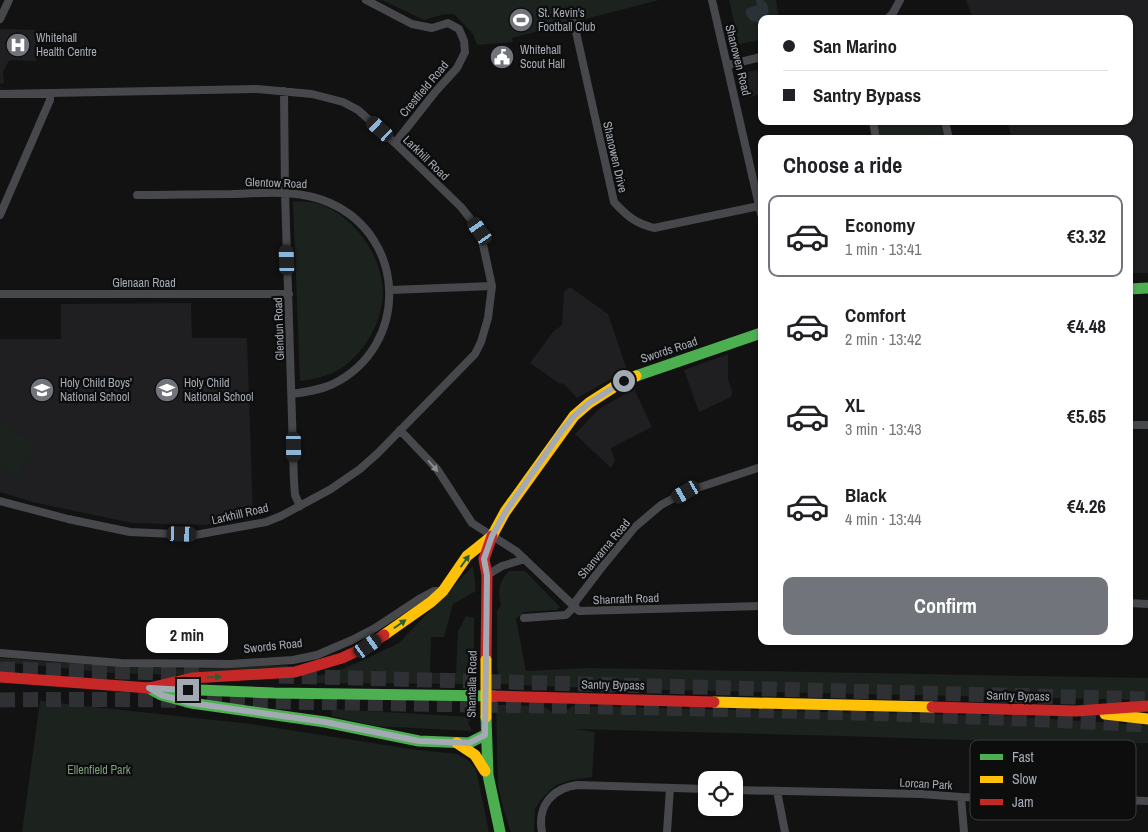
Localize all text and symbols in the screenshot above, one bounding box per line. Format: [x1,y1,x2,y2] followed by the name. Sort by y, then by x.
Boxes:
[538,5,596,35] place label: St. Kevin's Football Club
[508,7,534,33] sports icon: St. Kevin's Football Club
[721,23,755,97] street label: Shanowen Road
[36,30,97,60] place label: Whitehall Health Centre
[5,32,31,58] hospital icon: Whitehall Health Centre
[813,33,897,59] text: San Marino
[520,42,565,72] place label: Whitehall Scout Hall
[489,44,515,70] public building icon: Whitehall Scout Hall
[396,58,452,120] street label: Crestfield Road
[813,82,921,108] text: Santry Bypass
[363,113,396,145] car
[599,120,631,194] street label: Shanowen Drive
[400,132,452,184] street label: Larkhill Road
[783,150,902,180] text: Choose a ride
[245,174,307,192] street label: Glentow Road
[845,212,915,238] text: Economy
[465,214,494,248] car
[785,214,830,259] icon: car
[1067,223,1106,249] text: €3.32
[845,238,922,260] text: 1 min · 13:41
[278,245,295,275] car
[112,275,176,291] street label: Glenaan Road
[270,297,288,361] street label: Glendun Road
[845,302,906,328] text: Comfort
[785,304,830,349] icon: car
[1067,313,1106,339] text: €4.48
[845,328,922,350] text: 2 min · 13:42
[638,333,700,367] street label: Swords Road
[613,370,635,392] route start
[60,375,132,405] place label: Holy Child Boys' National School
[184,375,253,405] place label: Holy Child National School
[29,377,55,403] school or university icon: Holy Child Boys' National School
[154,377,180,403] school or university icon: Holy Child National School
[845,392,865,418] text: XL
[785,394,830,439] icon: car
[1067,403,1106,429] text: €5.65
[845,418,922,440] text: 3 min · 13:43
[286,432,301,462] car
[428,459,439,472] one-way arrow
[669,478,702,506] car
[845,482,887,508] text: Black
[785,484,830,529] icon: car
[1067,493,1106,519] text: €4.26
[210,500,270,528] street label: Larkhill Road
[845,508,922,530] text: 4 min · 13:44
[574,516,634,582] street label: Shanvarna Road
[166,526,197,542] car
[459,555,470,568] one-way arrow
[783,577,1108,635] button: Confirm
[593,590,659,608] street label: Shanrath Road
[147,618,229,652] callout: 2 min
[393,619,407,629] one-way arrow
[170,624,204,646] text: 2 min
[351,631,384,661] car
[243,635,303,657] street label: Swords Road
[463,650,481,718] street label: Shantalla Road
[206,673,222,681] one-way arrow
[581,676,645,694] street label: Santry Bypass
[177,679,199,701] route end
[986,687,1050,705] street label: Santry Bypass
[970,740,1136,820] legend
[1012,748,1034,766] text: Fast
[67,762,131,778] park label: Ellenfield Park
[1012,770,1038,788] text: Slow
[698,771,743,816] map controls
[698,771,743,816] button: locate
[899,775,953,793] street label: Lorcan Park
[1012,793,1034,811] text: Jam

